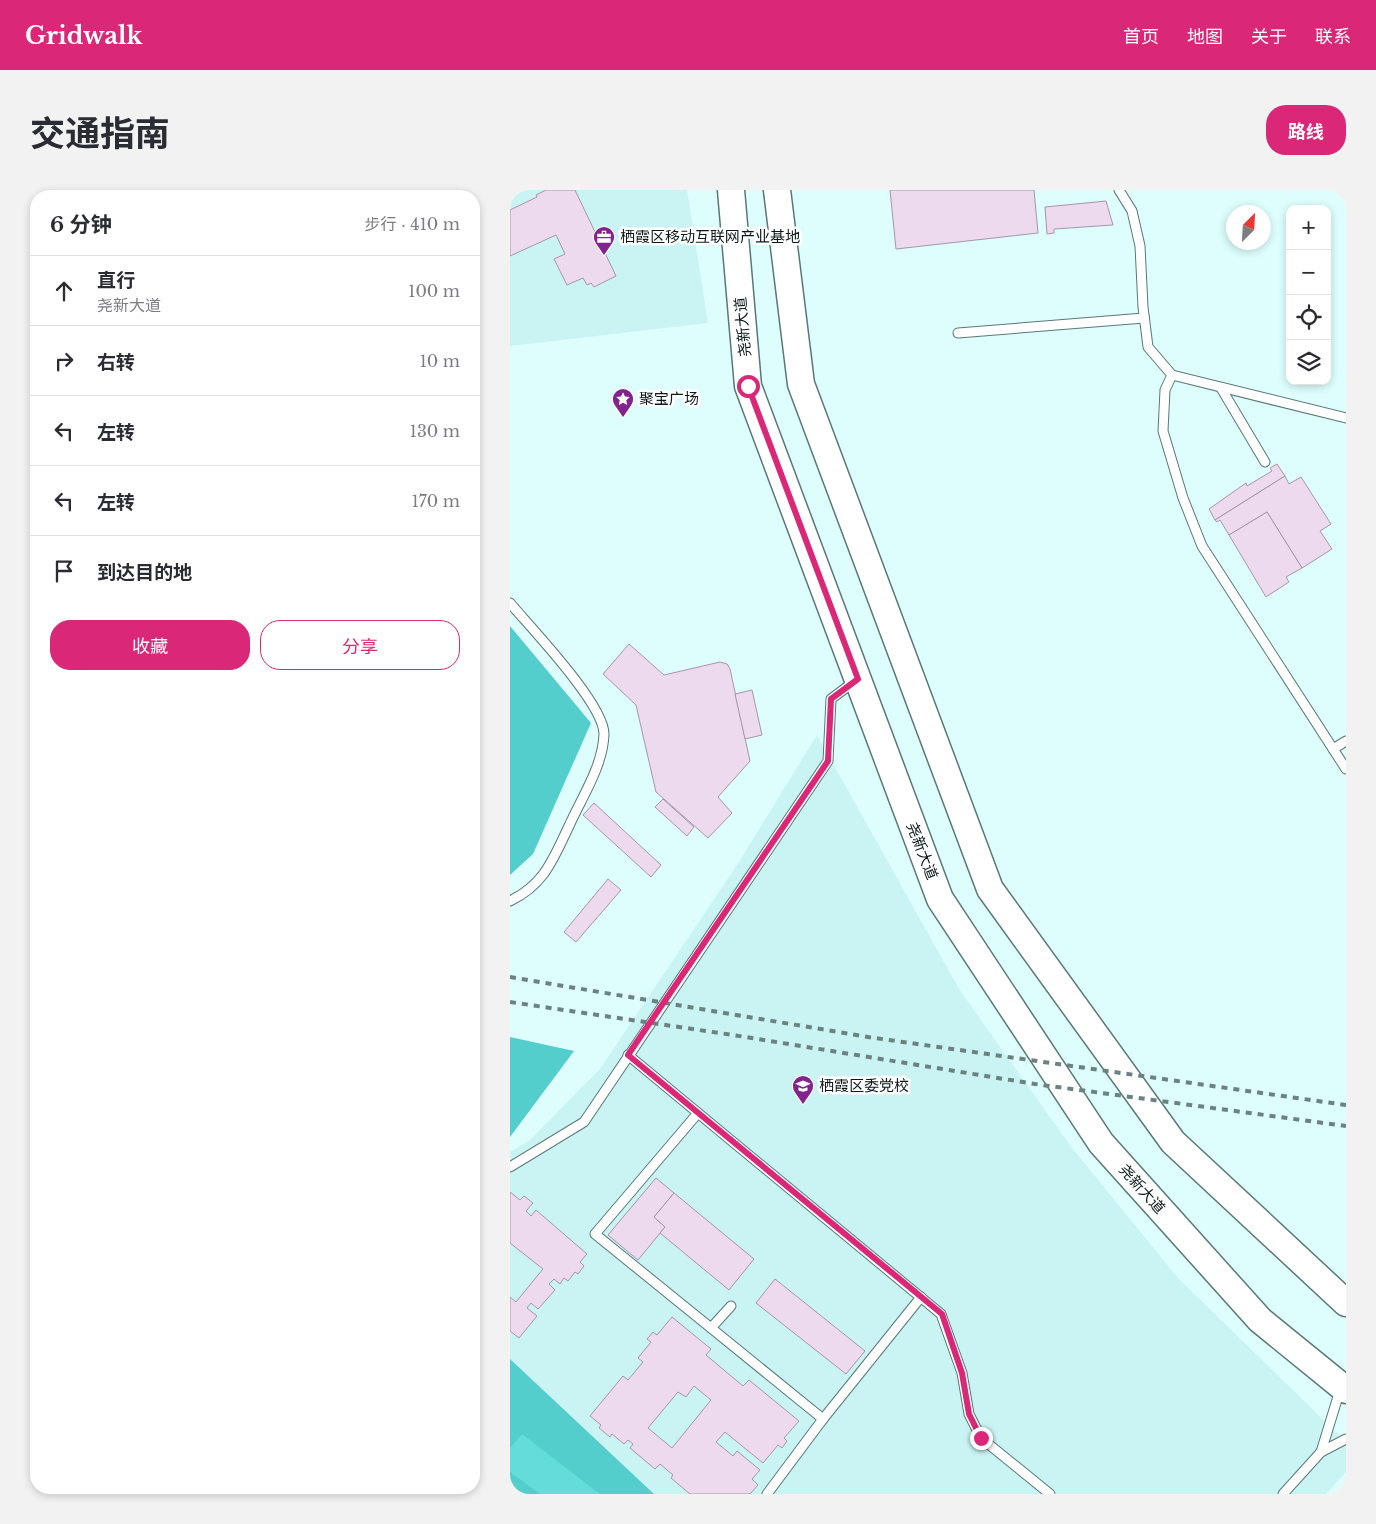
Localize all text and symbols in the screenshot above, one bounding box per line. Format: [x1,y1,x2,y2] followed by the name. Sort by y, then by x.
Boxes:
[25,21,142,50] text: Gridwalk
[1123,26,1159,48] text: 首页
[1187,26,1223,48] text: 地图
[1251,26,1287,48] text: 关于
[1315,26,1351,48] text: 联系
[1266,105,1346,155] button: 路线
[30,112,170,155] text: 交通指南
[1226,205,1271,250] north arrow
[1286,205,1331,385] map controls
[1286,205,1331,250] button: +
[50,212,112,238] text: 6 分钟
[365,214,460,234] text: 步行 · 410 m
[592,225,616,256] office icon: 栖霞区移动互联网产业基地
[620,227,800,246] place label: 栖霞区移动互联网产业基地
[1286,250,1331,295] button: −
[97,269,135,292] text: 直行
[50,277,78,305] icon: ahead
[408,281,460,301] text: 100 m
[97,295,161,315] text: 尧新大道
[1286,295,1331,340] button: locate
[730,296,755,358] street label: 尧新大道
[1286,340,1331,385] button: layers
[50,347,78,375] icon: right
[97,351,135,374] text: 右转
[420,351,460,371] text: 10 m
[737,375,760,398] route start
[611,387,635,418] place icon: 聚宝广场
[639,389,699,408] place label: 聚宝广场
[50,417,78,445] icon: left
[97,421,135,444] text: 左转
[410,421,460,441] text: 130 m
[50,487,78,515] icon: left
[97,491,135,514] text: 左转
[412,491,460,511] text: 170 m
[50,557,78,585] icon: arrive
[97,561,192,584] text: 到达目的地
[50,620,250,670] button: 收藏
[260,620,460,670] button: 分享
[903,819,942,882] street label: 尧新大道
[791,1074,815,1105] school or university icon: 栖霞区委党校
[819,1076,909,1095] place label: 栖霞区委党校
[1115,1160,1170,1217] street label: 尧新大道
[970,1427,993,1450] route end

